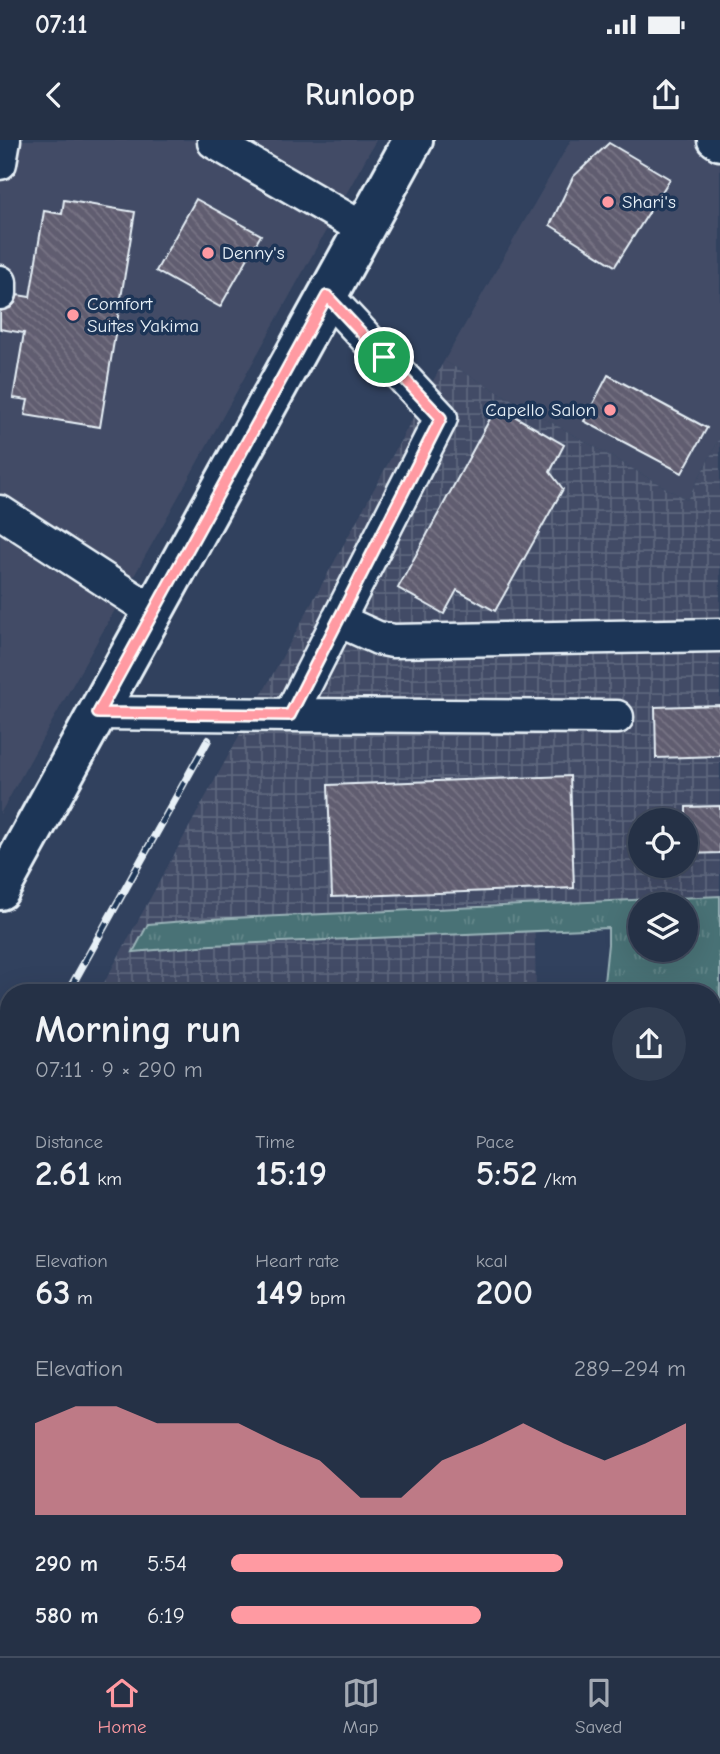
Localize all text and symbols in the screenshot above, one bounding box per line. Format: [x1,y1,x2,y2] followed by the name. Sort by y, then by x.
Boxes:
[35,10,87,40] text: 07:11
[35,76,73,114] icon: back
[305,76,415,113] text: Runloop
[647,76,685,114] icon: share
[622,191,676,213] place label: Shari's
[600,194,616,210] marker: Shari's
[222,242,285,264] place label: Denny's
[200,245,216,261] marker: Denny's
[87,293,199,337] place label: Comfort Suites Yakima
[65,307,81,323] marker: Comfort Suites Yakima
[354,327,414,387] pin
[365,338,403,376] icon: arrive
[485,399,596,421] place label: Capello Salon
[602,402,618,418] marker: Capello Salon
[628,808,698,962] map controls
[628,808,698,878] button: locate
[628,892,698,962] button: layers
[612,1007,686,1081] button: share
[35,1008,241,1052] text: Morning run
[35,1056,203,1083] text: 07:11 · 9 × 290 m
[35,1131,103,1153] text: Distance
[255,1131,295,1153] text: Time
[476,1131,514,1153] text: Pace
[35,1153,91,1194] text: 2.61
[255,1153,327,1194] text: 15:19
[476,1153,538,1194] text: 5:52
[91,1168,122,1190] text: km
[538,1168,577,1190] text: /km
[35,1250,108,1272] text: Elevation
[255,1250,339,1272] text: Heart rate
[476,1250,508,1272] text: kcal
[35,1272,71,1313] text: 63
[255,1272,303,1313] text: 149
[476,1272,533,1313] text: 200
[71,1287,93,1309] text: m
[303,1287,346,1309] text: bpm
[35,1355,123,1382] text: Elevation
[574,1355,686,1382] text: 289–294 m
[35,1550,98,1577] text: 290 m
[147,1550,187,1577] text: 5:54
[35,1602,99,1629] text: 580 m
[147,1602,185,1629] text: 6:19
[98,1674,147,1738] tab: Home
[342,1674,380,1738] tab: Map
[575,1674,622,1738] tab: Saved

